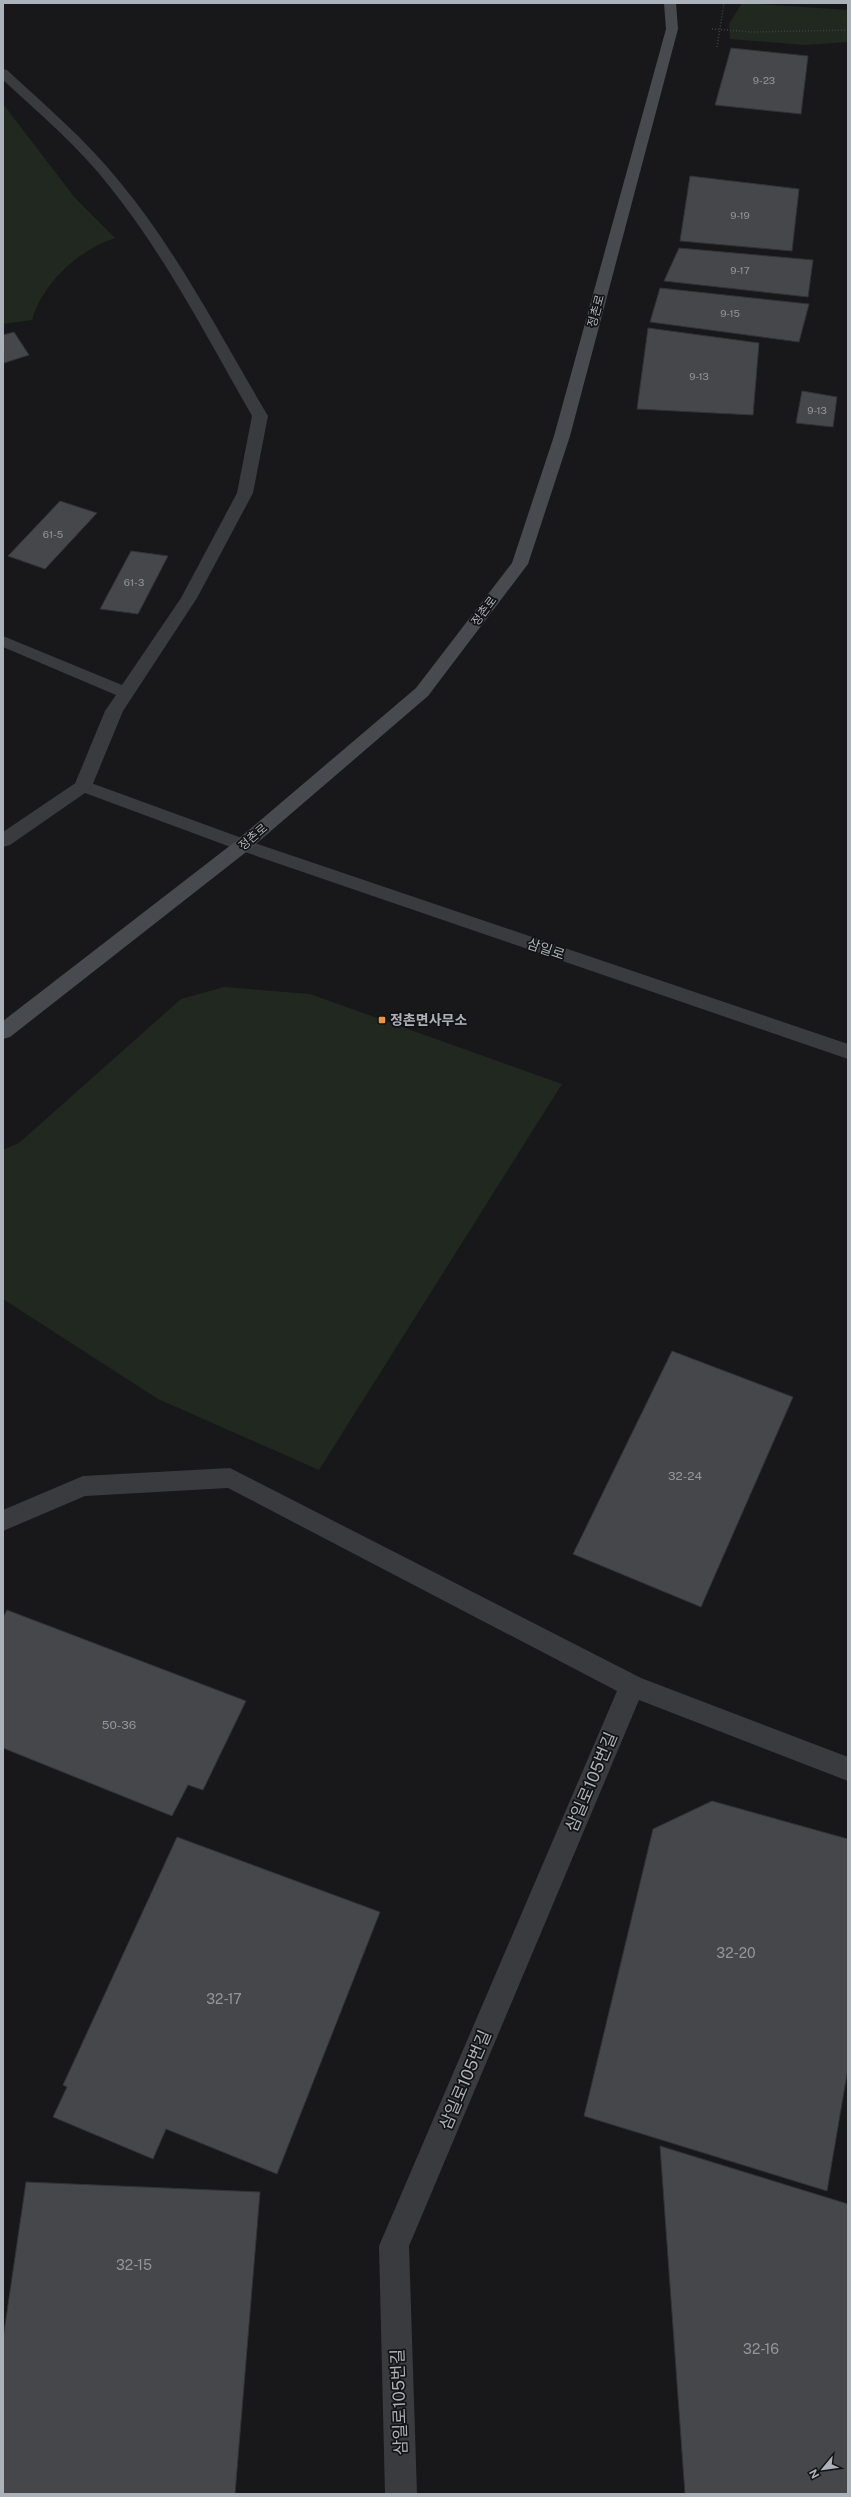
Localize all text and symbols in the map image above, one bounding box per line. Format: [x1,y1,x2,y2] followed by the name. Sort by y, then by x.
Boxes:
[753,74,775,86] house number: 9-23
[730,209,750,221] house number: 9-19
[730,264,750,276] house number: 9-17
[585,293,607,329] street label: 정촌로
[720,307,740,319] house number: 9-15
[689,370,709,382] house number: 9-13
[807,404,827,416] house number: 9-13
[43,528,63,540] house number: 61-5
[124,576,144,588] house number: 61-3
[468,594,500,628] street label: 정촌로
[236,821,270,853] street label: 정촌로
[525,935,567,963] street label: 삼일로
[390,1012,467,1028] place label: 정촌면사무소
[377,1015,387,1025] marker: 정촌면사무소
[668,1469,702,1483] house number: 32-24
[102,1718,136,1732] house number: 50-36
[561,1729,621,1835] street label: 삼일로105번길
[716,1945,756,1961] house number: 32-20
[206,1991,242,2007] house number: 32-17
[435,2027,495,2133] street label: 삼일로105번길
[116,2257,152,2273] house number: 32-15
[743,2341,779,2357] house number: 32-16
[387,2348,411,2456] street label: 삼일로105번길
[803,2449,843,2489] north arrow
[807,2467,822,2481] text: N

